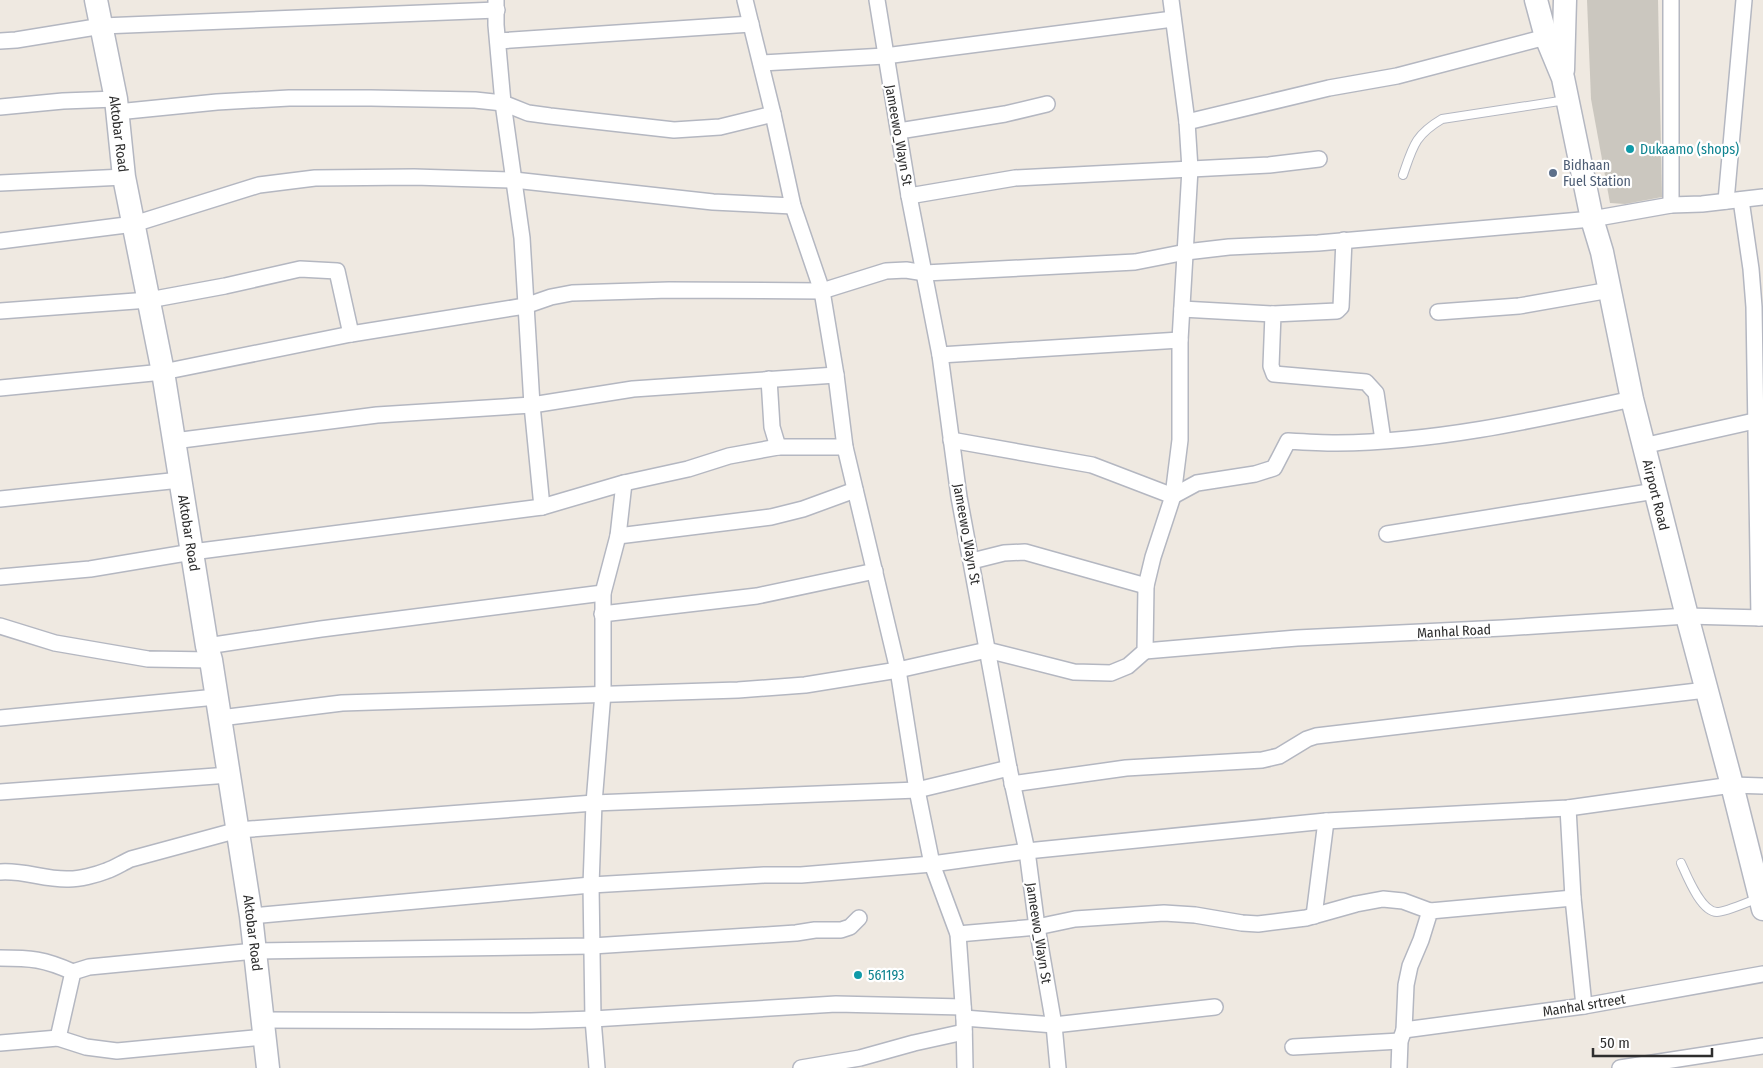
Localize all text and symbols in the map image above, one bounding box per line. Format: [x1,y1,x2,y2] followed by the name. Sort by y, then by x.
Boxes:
[881,83,916,187] street label: Jameewo_Wayn St
[105,95,132,173] street label: Aktobar Road
[1640,141,1739,158] place label: Dukaamo (shops)
[1624,143,1636,155] marker: Dukaamo (shops)
[1563,157,1631,190] place label: Bidhaan Fuel Station
[1547,167,1559,179] marker: Bidhaan Fuel Station
[1639,458,1673,532] street label: Airport Road
[949,482,984,586] street label: Jameewo_Wayn St
[174,494,203,572] street label: Aktobar Road
[1416,621,1492,642] street label: Manhal Road
[1022,881,1055,985] street label: Jameewo_Wayn St
[239,894,266,972] street label: Aktobar Road
[868,967,904,984] place label: 561193
[852,969,864,981] marker: 561193
[1541,990,1627,1020] street label: Manhal srtreet
[1593,1026,1712,1058] scale bar
[1600,1034,1630,1052] text: 50 m

